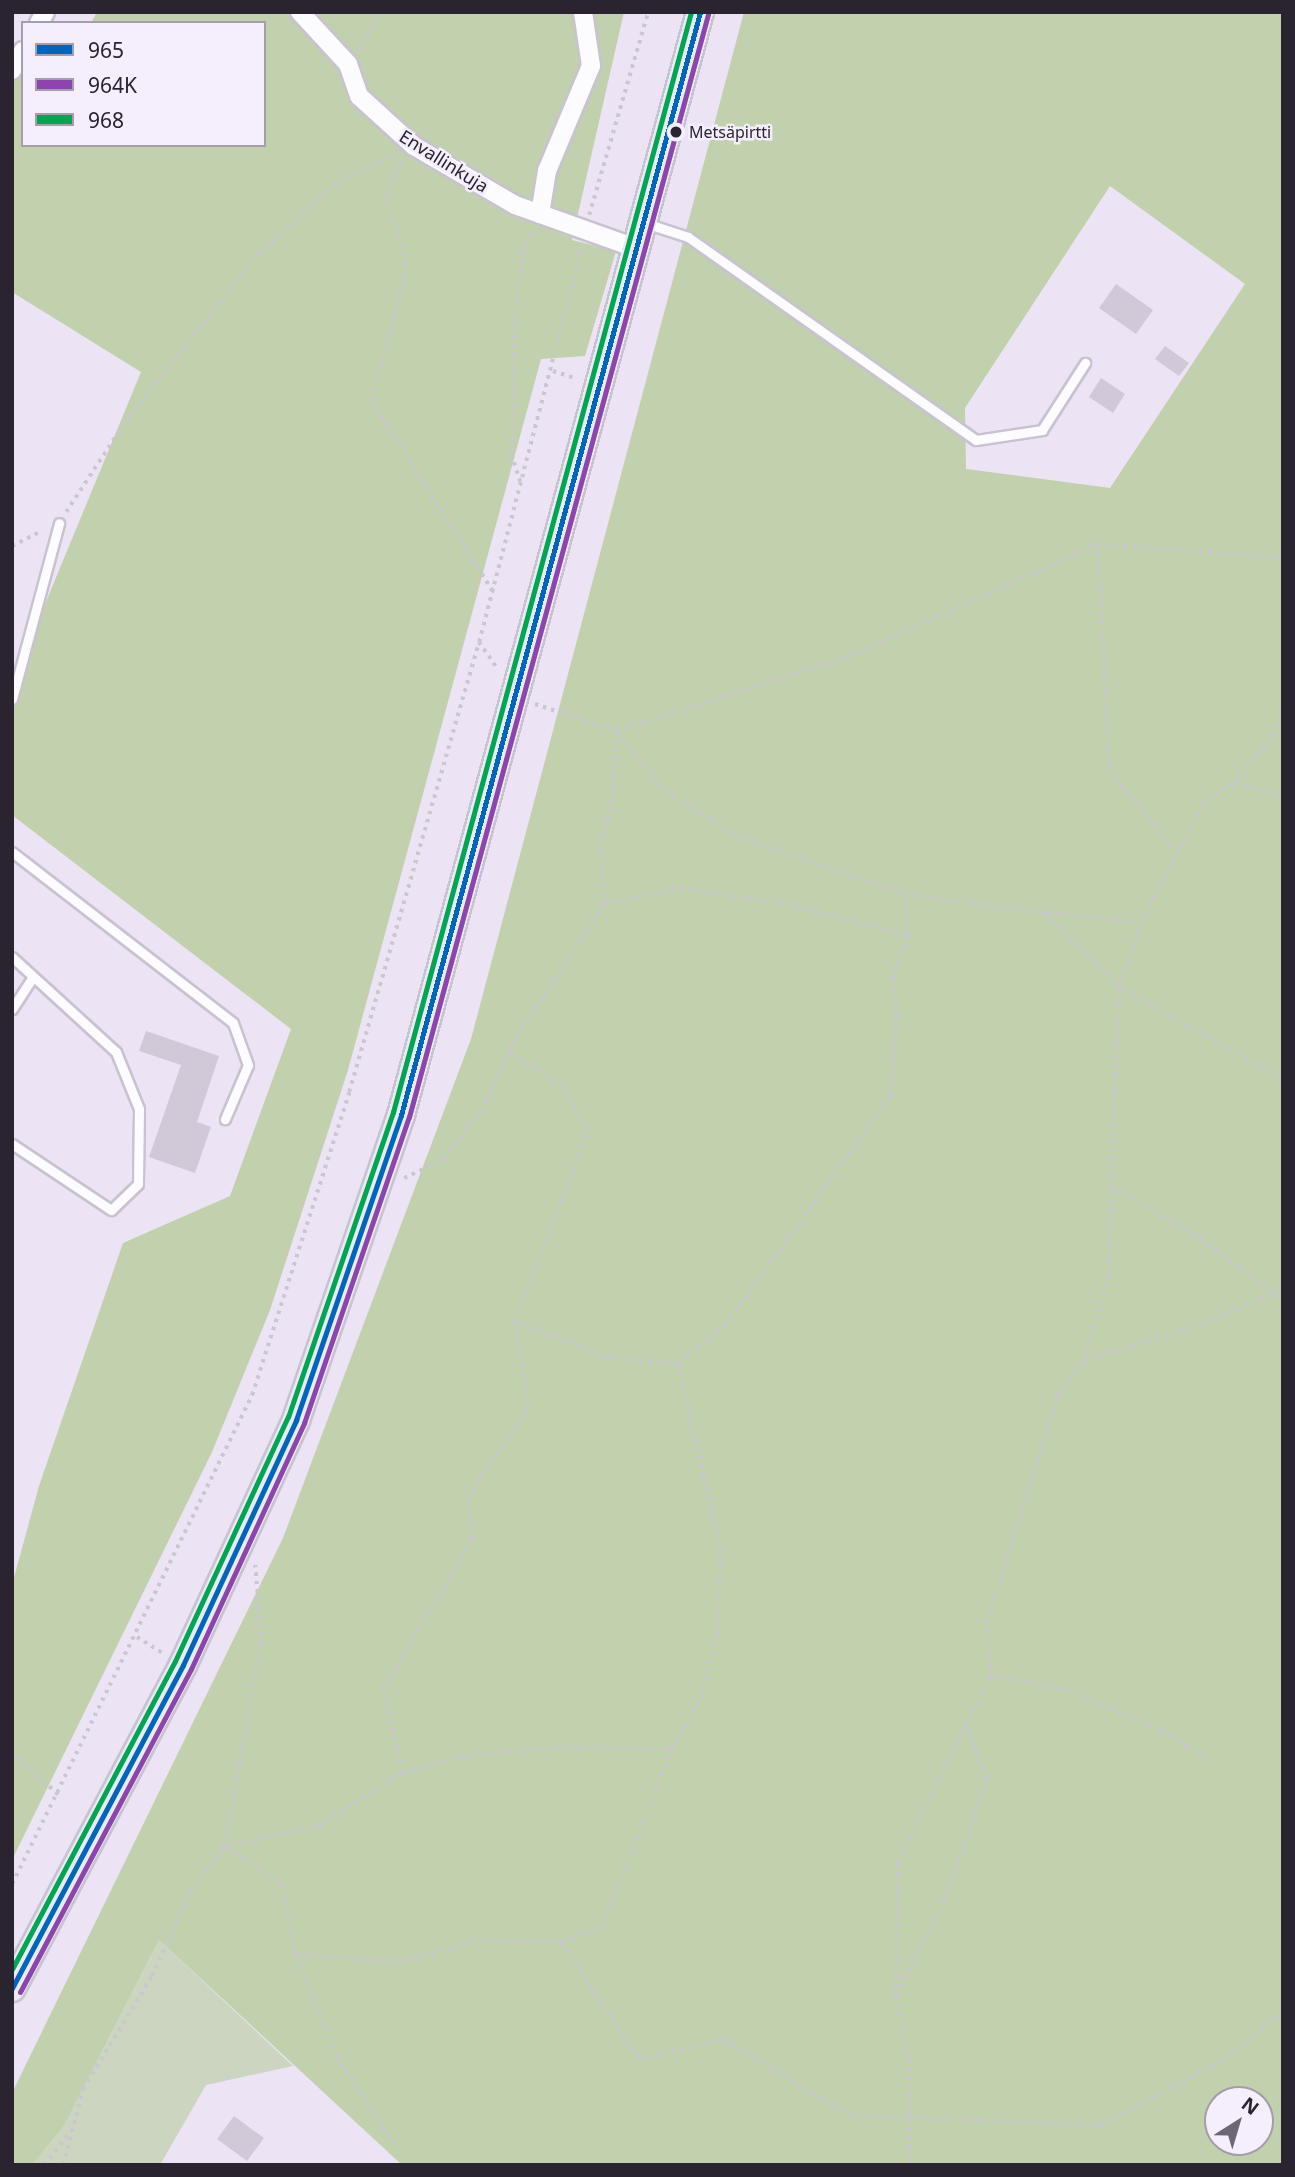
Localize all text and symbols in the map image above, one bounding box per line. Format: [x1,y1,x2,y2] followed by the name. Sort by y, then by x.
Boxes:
[21,21,266,147] legend
[88,36,124,64] text: 965
[88,71,137,99] text: 964K
[88,106,124,134] text: 968
[689,122,771,142] place label: Metsäpirtti
[395,125,493,197] street label: Envallinkuja
[669,125,683,139] marker: Metsäpirtti
[1204,2086,1274,2156] north arrow
[1236,2091,1264,2121] text: N

